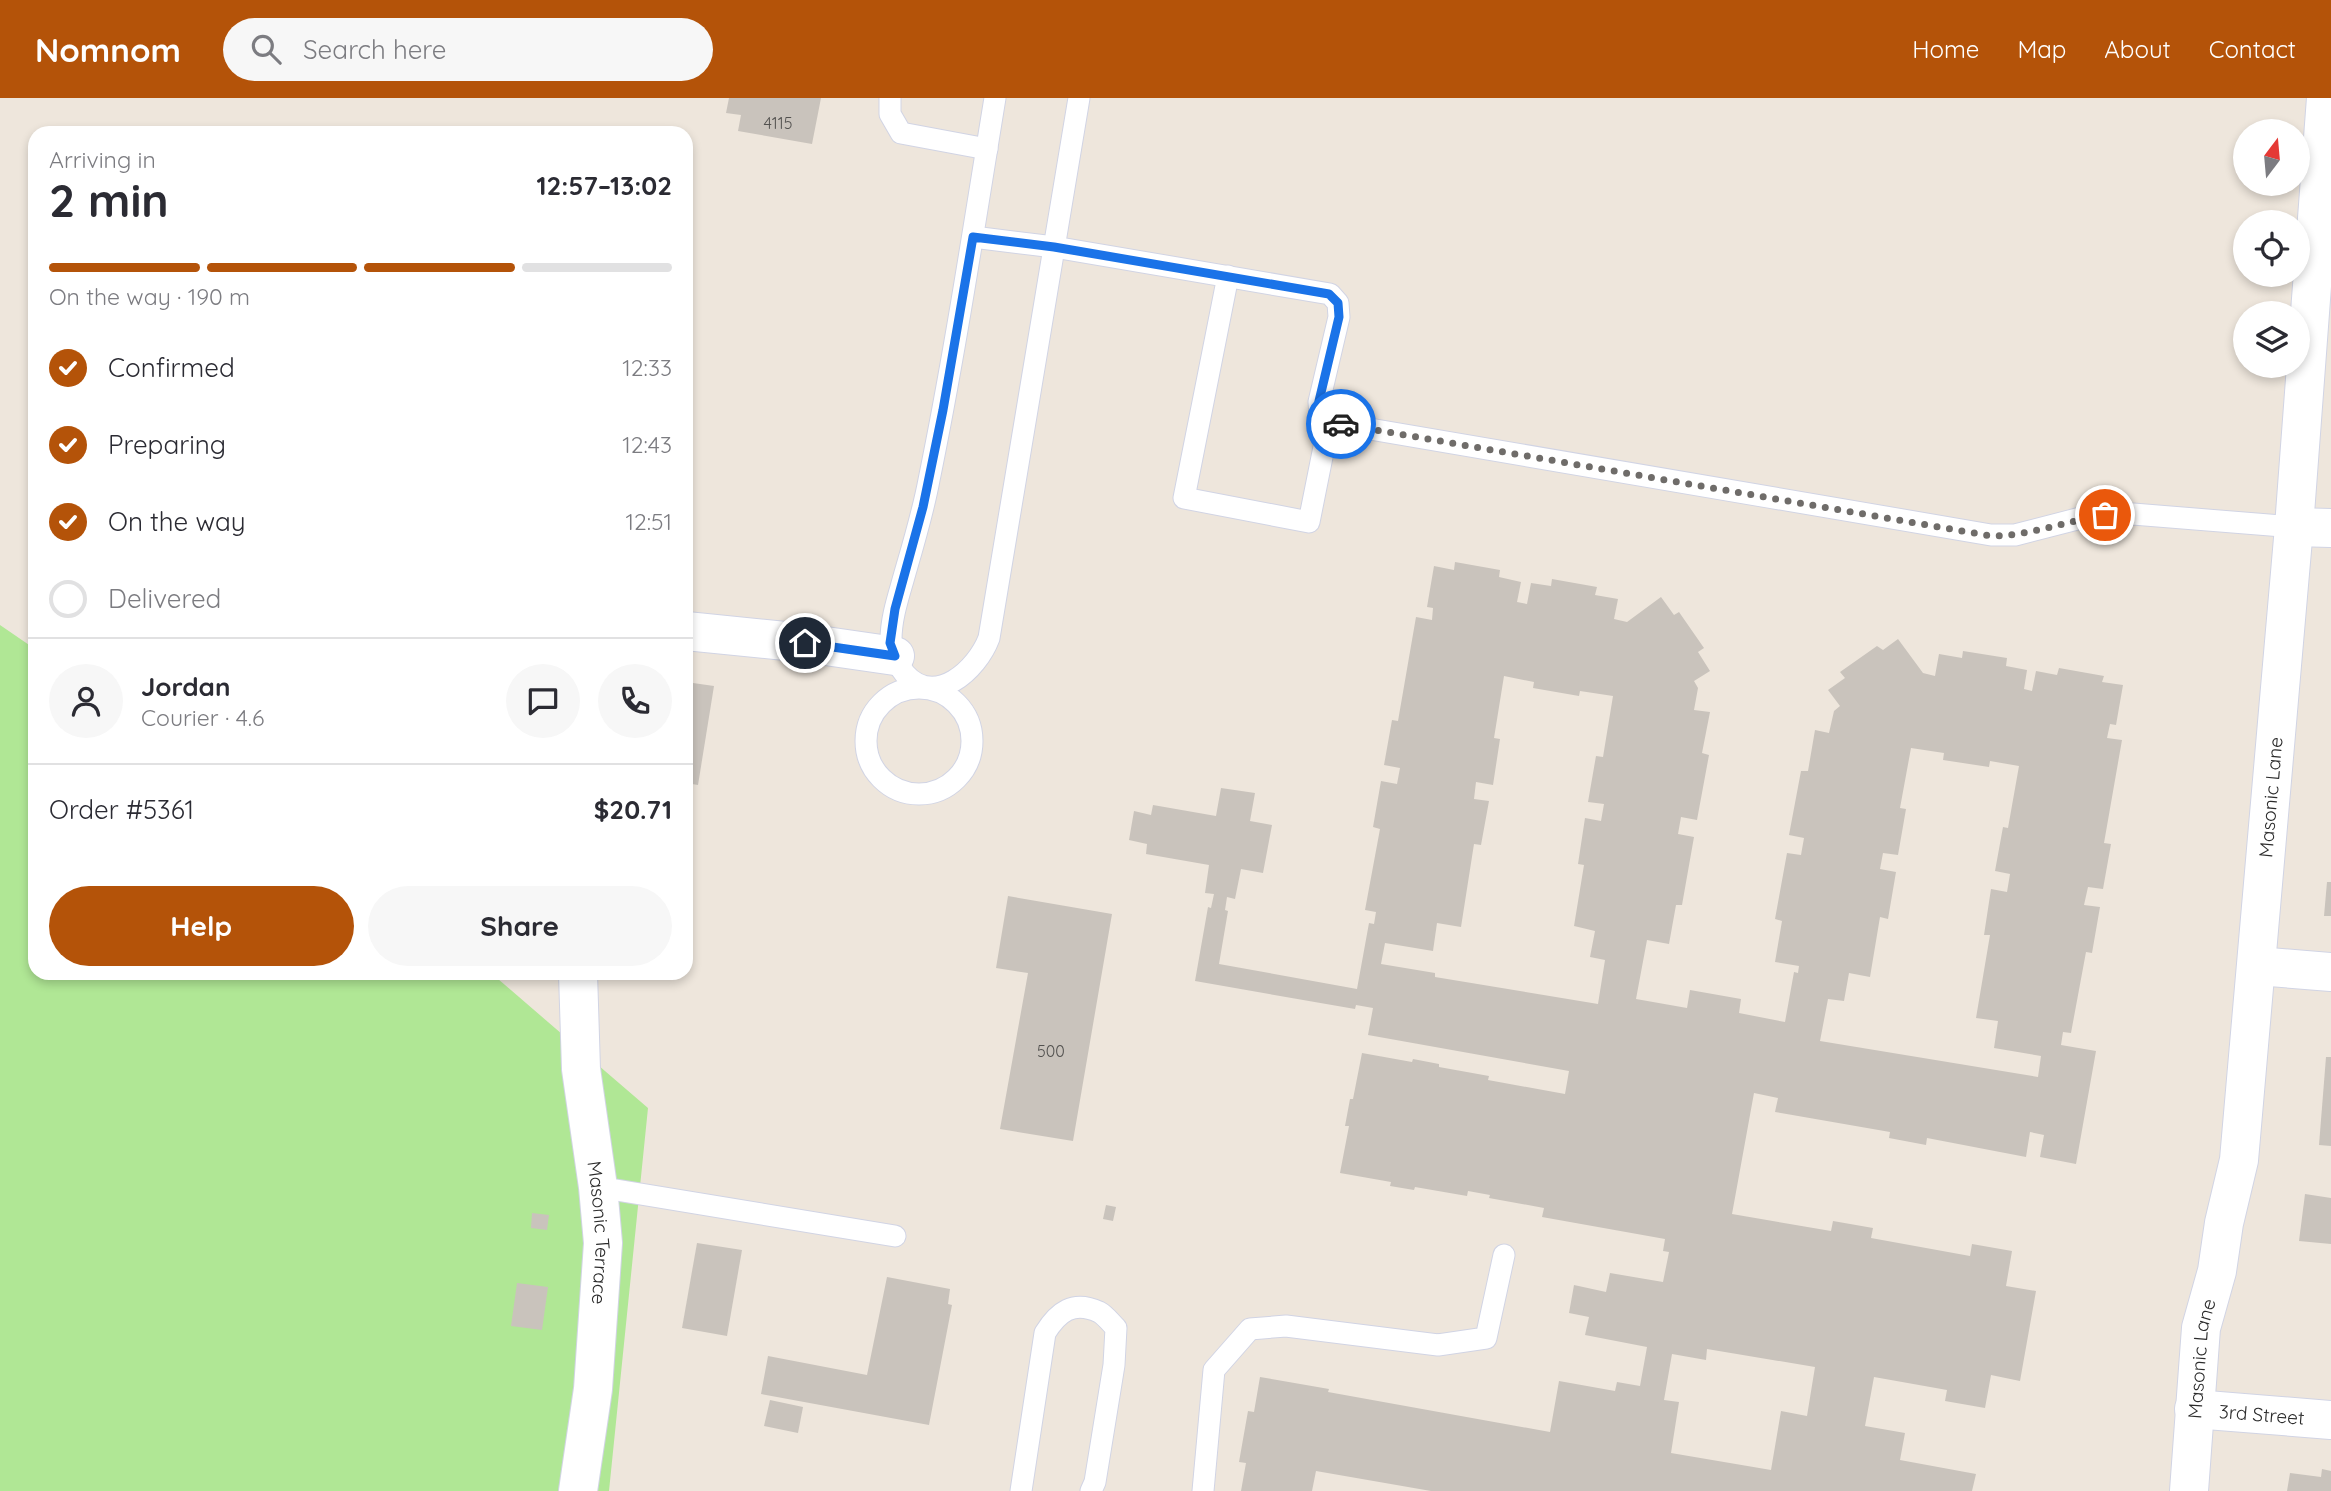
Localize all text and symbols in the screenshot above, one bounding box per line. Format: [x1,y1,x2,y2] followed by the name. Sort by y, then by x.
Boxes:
[223,18,713,81] search box
[35,29,181,70] text: Nomnom
[247,30,285,68] icon: search
[303,33,447,66] text: Search here
[1912,34,1979,64] text: Home
[2017,34,2066,64] text: Map
[2104,34,2171,64] text: About
[2209,34,2296,64] text: Contact
[764,113,792,133] house number: 4115
[2233,119,2310,196] north arrow
[2233,119,2310,378] map controls
[49,145,156,174] text: Arriving in
[536,169,672,202] text: 12:57–13:02
[49,171,169,229] text: 2 min
[2233,210,2310,287] button: locate
[49,282,250,311] text: On the way · 190 m
[2233,301,2310,378] button: layers
[49,349,87,387] icon: check
[108,351,235,384] text: Confirmed
[622,353,672,382] text: 12:33
[1306,389,1376,459] courier
[1322,405,1360,443] icon: car
[49,426,87,464] icon: check
[108,428,226,461] text: Preparing
[622,430,672,459] text: 12:43
[2075,485,2135,545] pin
[2086,496,2124,534] icon: bag
[49,503,87,541] icon: check
[108,505,246,538] text: On the way
[625,507,672,536] text: 12:51
[108,582,221,615] text: Delivered
[775,613,835,673] pin
[786,624,824,662] icon: home
[49,664,123,738] button: person
[506,664,580,738] button: chat
[598,664,672,738] button: phone
[141,670,230,703] text: Jordan
[141,703,264,732] text: Courier · 4.6
[2253,736,2288,859] street label: Masonic Lane
[49,793,194,826] text: Order #5361
[594,793,672,826] text: $20.71
[49,886,354,966] button: Help
[368,886,672,966] button: Share
[1037,1041,1065,1061] house number: 500
[582,1159,615,1305] street label: Masonic Terrace
[2182,1296,2221,1420] street label: Masonic Lane
[2218,1399,2305,1430] street label: 3rd Street

